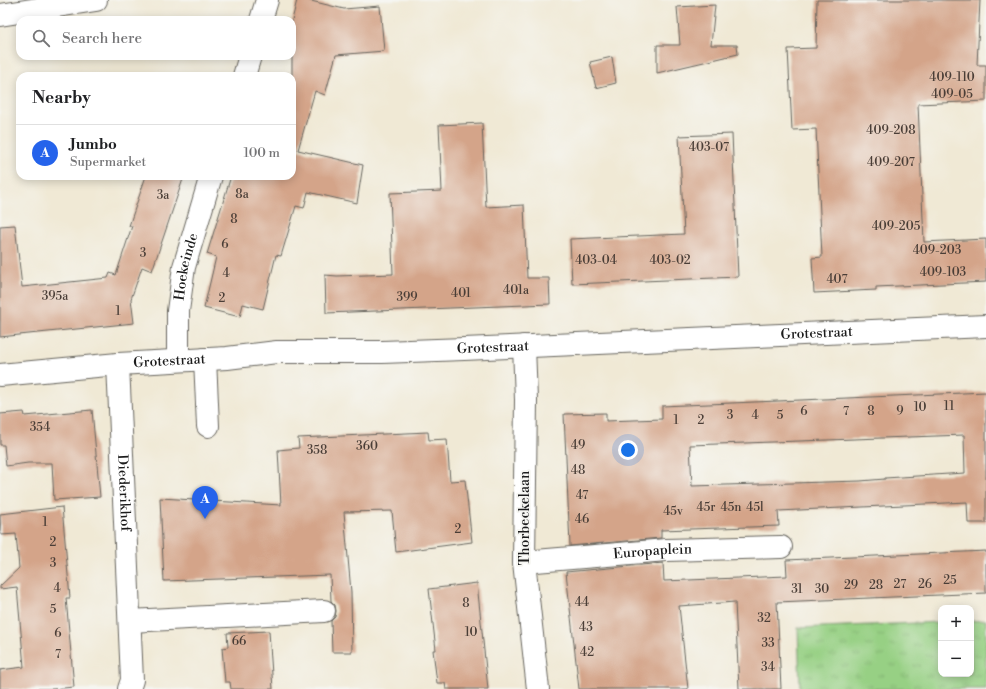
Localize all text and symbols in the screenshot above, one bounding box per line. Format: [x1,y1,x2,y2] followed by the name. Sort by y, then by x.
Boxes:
[16,16,296,60] search box
[30,27,52,49] icon: search
[62,29,142,48] text: Search here
[929,70,975,85] house number: 409-110
[32,87,91,109] text: Nearby
[931,87,973,102] house number: 409-05
[866,123,916,138] house number: 409-208
[70,135,117,154] text: Jumbo
[689,140,729,155] house number: 403-07
[40,145,50,161] text: A
[244,145,280,161] text: 100 m
[70,154,146,170] text: Supermarket
[867,155,915,170] house number: 409-207
[235,187,250,202] house number: 8a
[157,188,170,203] house number: 3a
[230,212,238,227] house number: 8
[872,219,921,234] house number: 409-205
[171,231,203,302] street label: Hoekeinde
[221,237,229,252] house number: 6
[913,243,962,258] house number: 409-203
[140,246,147,261] house number: 3
[575,253,617,268] house number: 403-04
[649,253,691,268] house number: 403-02
[920,265,967,280] house number: 409-103
[222,266,230,281] house number: 4
[826,272,848,287] house number: 407
[503,283,530,298] house number: 401a
[451,286,472,301] house number: 401
[42,289,69,304] house number: 395a
[396,290,418,305] house number: 399
[219,291,226,306] house number: 2
[115,304,121,319] house number: 1
[780,323,853,344] street label: Grotestraat
[456,337,529,358] street label: Grotestraat
[133,350,206,372] street label: Grotestraat
[944,399,955,414] house number: 11
[914,400,926,415] house number: 10
[800,404,808,419] house number: 6
[843,404,849,419] house number: 7
[867,404,875,419] house number: 8
[896,404,904,419] house number: 9
[727,408,734,423] house number: 3
[751,408,759,423] house number: 4
[777,408,784,423] house number: 5
[673,413,679,428] house number: 1
[698,413,705,428] house number: 2
[30,420,50,435] house number: 354
[571,438,585,453] house number: 49
[356,439,378,454] house number: 360
[618,440,638,460] your location
[307,443,327,458] house number: 358
[113,454,134,533] street label: Diederikhof
[571,463,585,478] house number: 48
[516,470,534,565] street label: Thorbeckelaan
[192,486,218,519] pin: A
[576,488,588,503] house number: 47
[697,500,715,515] house number: 45r
[721,500,741,515] house number: 45n
[746,500,764,515] house number: 45l
[663,504,684,519] house number: 45v
[575,512,589,527] house number: 46
[42,515,48,530] house number: 1
[455,522,462,537] house number: 2
[50,535,57,550] house number: 2
[612,540,693,563] street label: Europaplein
[50,556,57,571] house number: 3
[943,573,957,588] house number: 25
[894,577,906,592] house number: 27
[918,577,932,592] house number: 26
[844,578,858,593] house number: 29
[869,578,883,593] house number: 28
[53,581,61,596] house number: 4
[791,582,804,597] house number: 31
[815,582,829,597] house number: 30
[575,595,589,610] house number: 44
[462,596,470,611] house number: 8
[50,602,57,617] house number: 5
[938,605,974,677] map controls
[938,605,974,641] button: +
[757,611,771,626] house number: 32
[579,620,593,635] house number: 43
[465,625,477,640] house number: 10
[54,626,62,641] house number: 6
[232,634,246,649] house number: 66
[761,636,775,651] house number: 33
[938,641,974,677] button: −
[580,645,594,660] house number: 42
[55,647,61,662] house number: 7
[761,660,775,675] house number: 34

